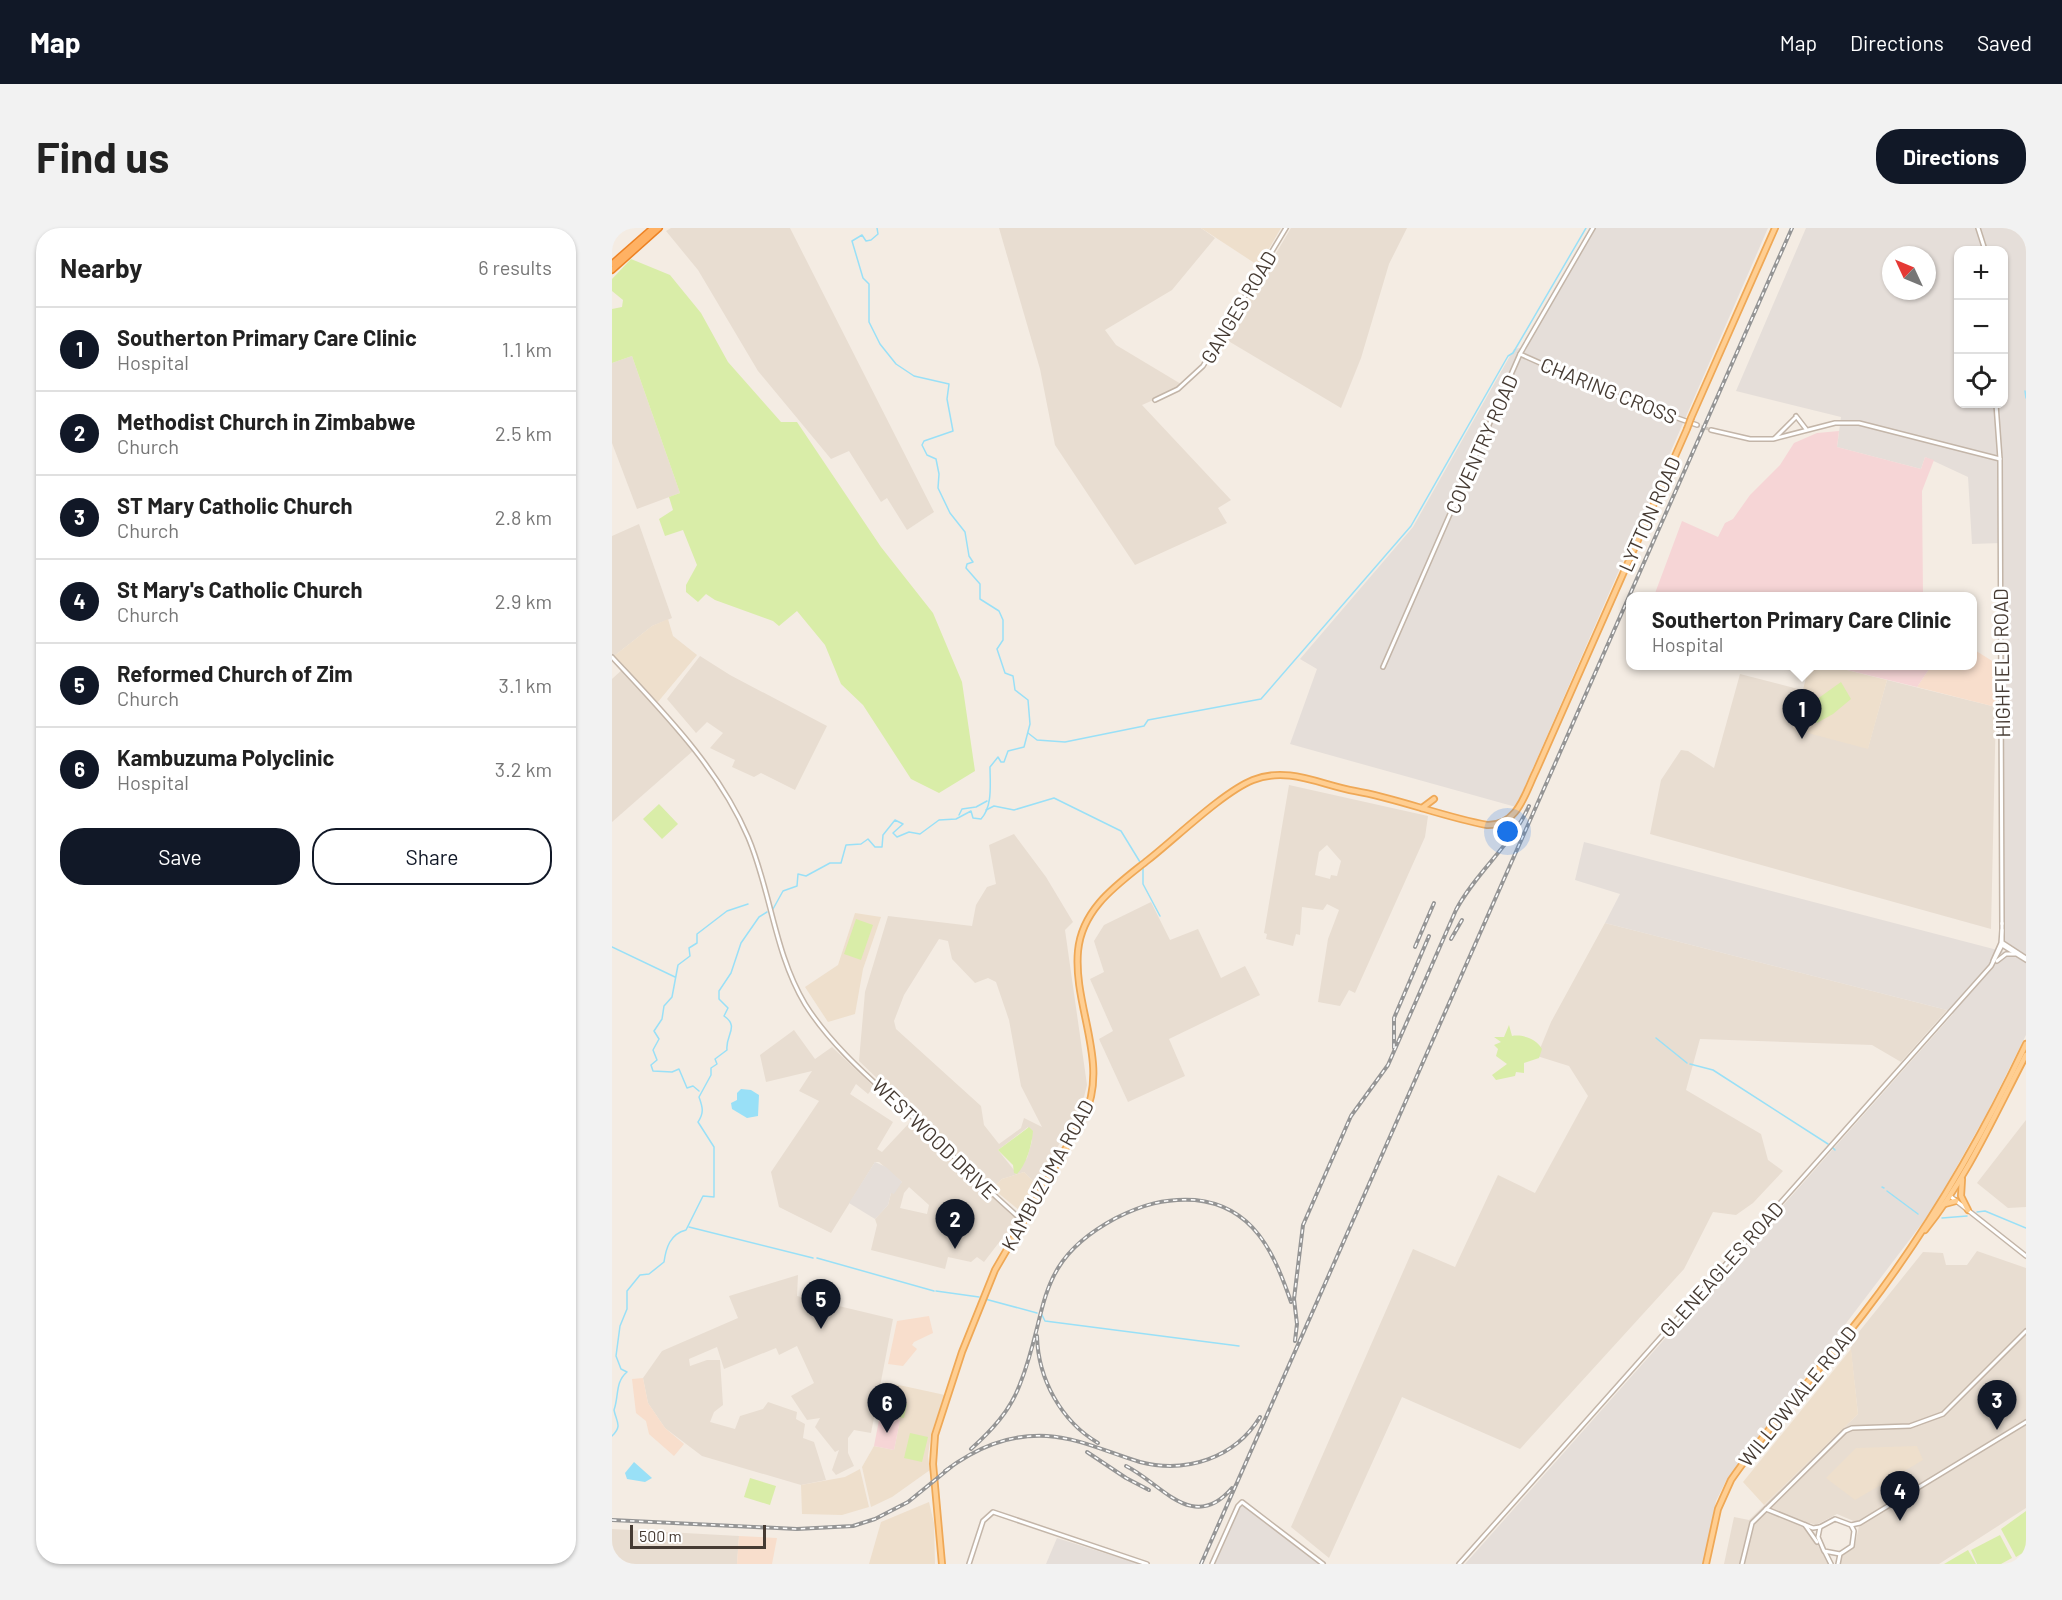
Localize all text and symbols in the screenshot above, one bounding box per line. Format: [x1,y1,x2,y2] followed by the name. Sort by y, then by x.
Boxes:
[30,25,81,59] text: Map
[1780,30,1817,55] text: Map
[1850,30,1944,55] text: Directions
[1977,30,2032,55] text: Saved
[1876,129,2026,184] button: Directions
[36,131,169,181] text: Find us
[1195,246,1281,368] street label: GANGES ROAD
[1882,246,1936,300] north arrow
[1954,246,2008,408] map controls
[1954,246,2008,300] button: +
[60,252,142,283] text: Nearby
[478,255,552,279] text: 6 results
[1954,300,2008,354] button: −
[117,324,417,350] text: Southerton Primary Care Clinic
[76,337,83,361] text: 1
[502,337,552,361] text: 1.1 km
[117,350,189,374] text: Hospital
[1537,352,1681,428] street label: CHARING CROSS
[1954,354,2008,408] button: locate
[1440,371,1522,517] street label: COVENTRY ROAD
[117,408,416,434] text: Methodist Church in Zimbabwe
[74,421,85,445] text: 2
[495,421,552,445] text: 2.5 km
[117,434,179,458] text: Church
[1613,453,1685,575] street label: LYTTON ROAD
[117,492,353,518] text: ST Mary Catholic Church
[74,505,85,529] text: 3
[495,505,552,529] text: 2.8 km
[117,518,179,542] text: Church
[117,576,362,602] text: St Mary's Catholic Church
[1988,588,2014,738] street label: HIGHFIELD ROAD
[73,589,86,613] text: 4
[495,589,552,613] text: 2.9 km
[1626,592,1977,670] popup
[117,602,179,626] text: Church
[1652,606,1951,632] text: Southerton Primary Care Clinic
[1652,632,1723,656] text: Hospital
[117,660,353,686] text: Reformed Church of Zim
[74,673,85,697] text: 5
[499,673,552,697] text: 3.1 km
[117,686,179,710] text: Church
[1782,690,1822,739] pin: 1
[117,744,334,770] text: Kambuzuma Polyclinic
[74,757,85,781] text: 6
[495,757,552,781] text: 3.2 km
[117,770,189,794] text: Hospital
[1493,817,1522,846] your location
[60,828,300,885] button: Save
[312,828,552,885] button: Share
[868,1072,1002,1204] street label: WESTWOOD DRIVE
[996,1096,1098,1254] street label: KAMBUZUMA ROAD
[1654,1196,1788,1342] street label: GLENEAGLES ROAD
[936,1200,974,1249] pin: 2
[802,1280,840,1329] pin: 5
[1733,1321,1861,1471] street label: WILLOWVALE ROAD
[1978,1380,2016,1430] pin: 3
[868,1384,906,1433] pin: 6
[1880,1472,1920,1521] pin: 4
[630,1522,766,1550] scale bar
[639,1526,682,1545] text: 500 m

